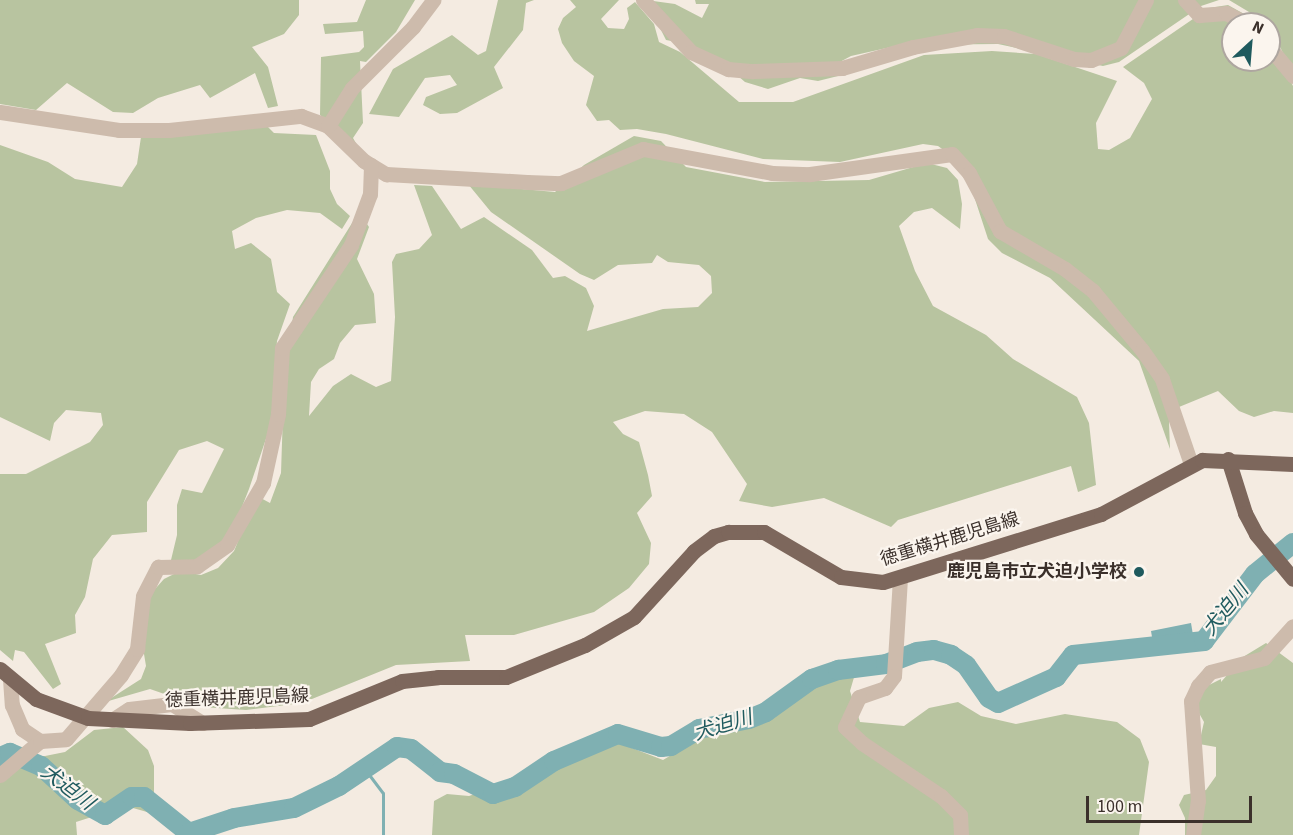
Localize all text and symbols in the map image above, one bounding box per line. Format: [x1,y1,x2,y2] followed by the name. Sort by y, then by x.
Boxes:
[1221,12,1281,72] north arrow
[1248,15,1268,40] text: N
[878,509,1022,571] street label: 徳重横井鹿児島線
[947,561,1127,583] place label: 鹿児島市立犬迫小学校
[1132,565,1146,579] marker: 鹿児島市立犬迫小学校
[1198,579,1254,641] water label: 犬迫川
[165,686,309,712] street label: 徳重横井鹿児島線
[691,706,755,746] water label: 犬迫川
[36,760,98,816] water label: 犬迫川
[1089,784,1256,822] scale bar
[1097,794,1142,819] text: 100 m

